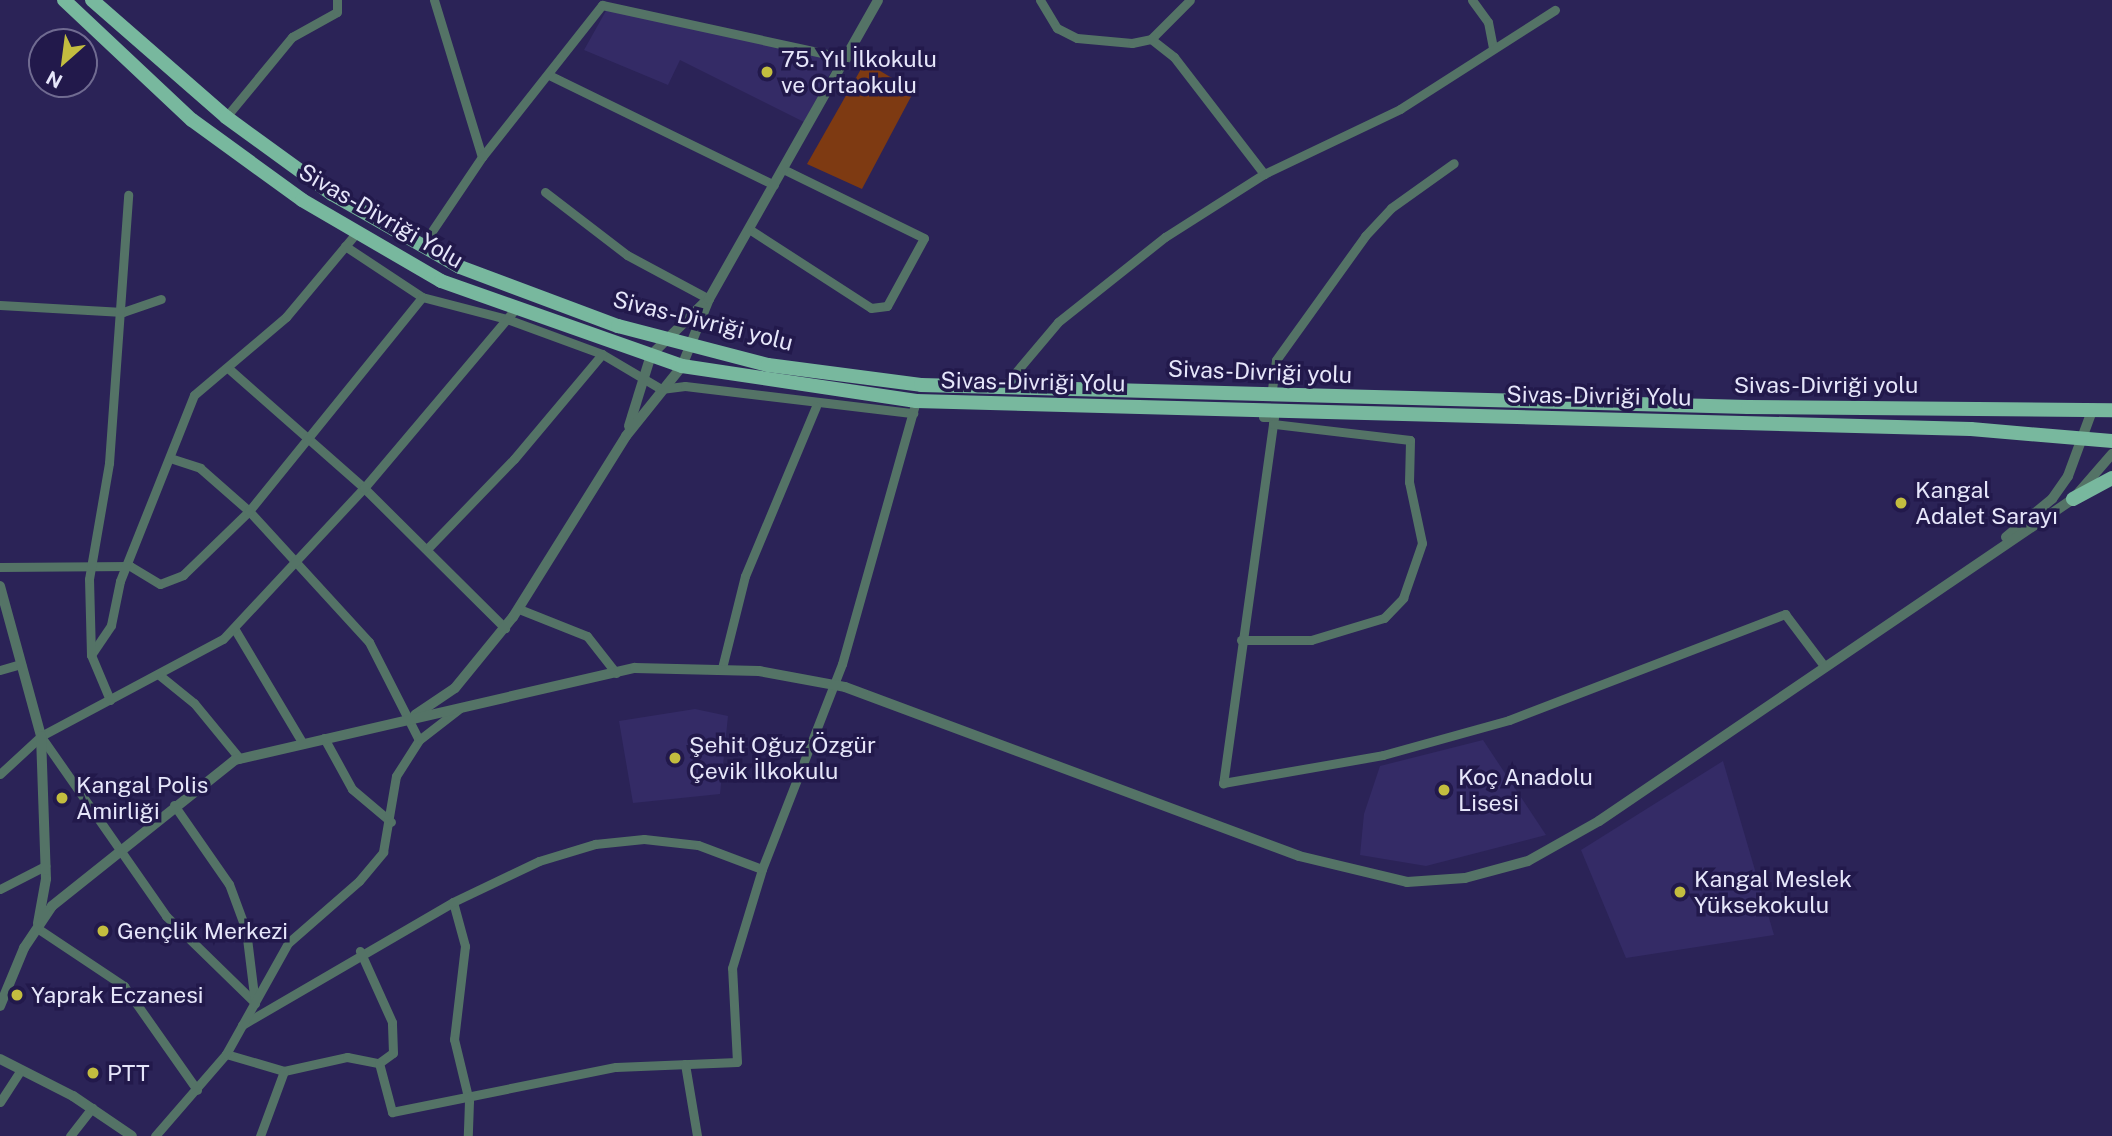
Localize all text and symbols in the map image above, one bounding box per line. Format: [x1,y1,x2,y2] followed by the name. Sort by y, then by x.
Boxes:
[28,28,98,98] north arrow
[781,45,937,99] place label: 75. Yıl İlkokulu ve Ortaokulu
[759,64,775,80] marker: 75. Yıl İlkokulu ve Ortaokulu
[42,67,66,93] text: N
[294,158,468,274] street label: Sivas-Divriği Yolu
[610,285,796,357] street label: Sivas-Divriği yolu
[1167,355,1353,389] street label: Sivas-Divriği yolu
[940,367,1126,397] street label: Sivas-Divriği Yolu
[1734,371,1918,399] street label: Sivas-Divriği yolu
[1506,381,1692,411] street label: Sivas-Divriği Yolu
[1915,476,2058,530] place label: Kangal Adalet Sarayı
[1893,495,1909,511] marker: Kangal Adalet Sarayı
[689,731,876,785] place label: Şehit Oğuz Özgür Çevik İlkokulu
[667,750,683,766] marker: Şehit Oğuz Özgür Çevik İlkokulu
[1458,763,1593,817] place label: Koç Anadolu Lisesi
[76,771,208,825] place label: Kangal Polis Amirliği
[1436,782,1452,798] marker: Koç Anadolu Lisesi
[54,790,70,806] marker: Kangal Polis Amirliği
[1694,865,1852,919] place label: Kangal Meslek Yüksekokulu
[1672,884,1688,900] marker: Kangal Meslek Yüksekokulu
[117,917,288,945] place label: Gençlik Merkezi
[95,923,111,939] marker: Gençlik Merkezi
[31,981,203,1009] place label: Yaprak Eczanesi
[9,987,25,1003] marker: Yaprak Eczanesi
[107,1059,150,1087] place label: PTT
[85,1065,101,1081] marker: PTT

